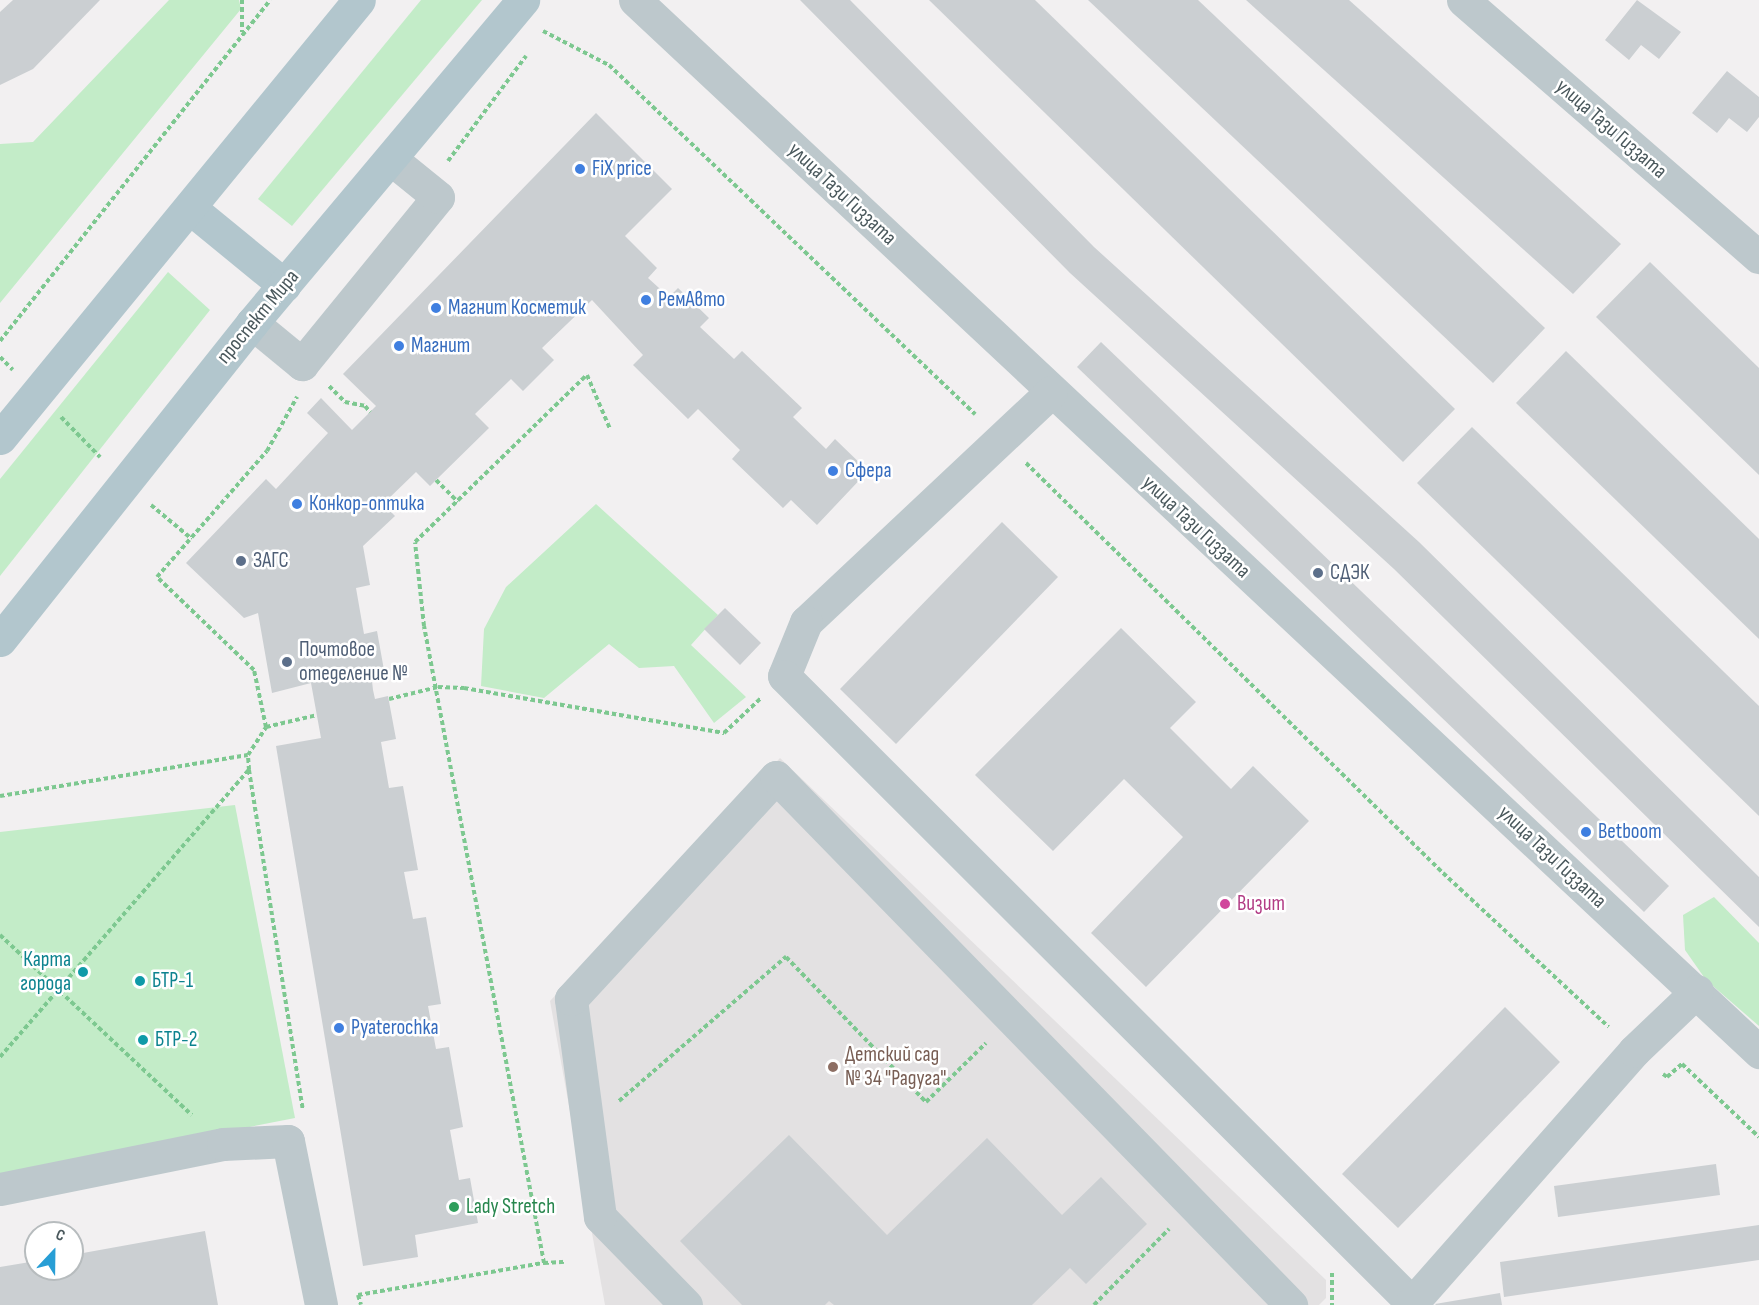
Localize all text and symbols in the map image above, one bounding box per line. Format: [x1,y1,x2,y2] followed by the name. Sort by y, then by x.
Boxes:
[1550,74,1672,184] street label: улица Тази Гиззата
[783,137,901,251] street label: улица Тази Гиззата
[592,156,652,182] place label: FiX price
[573,162,587,176] marker: FiX price
[211,265,305,369] street label: проспект Мира
[658,287,725,313] place label: РемАвто
[639,293,653,307] marker: РемАвто
[448,295,586,321] place label: Магнит Косметик
[429,301,443,315] marker: Магнит Косметик
[411,333,470,359] place label: Магнит
[392,339,406,353] marker: Магнит
[845,458,892,484] place label: Сфера
[826,464,840,478] marker: Сфера
[1137,470,1255,584] street label: улица Тази Гиззата
[309,491,424,517] place label: Конкор-оптика
[290,497,304,511] marker: Конкор-оптика
[253,548,289,574] place label: ЗАГС
[234,554,248,568] marker: ЗАГС
[1330,560,1369,586] place label: СДЭК
[1311,566,1325,580] marker: СДЭК
[299,637,408,687] place label: Почтовое отеделение №
[280,655,294,669] marker: Почтовое отеделение №
[1493,800,1611,914] street label: улица Тази Гиззата
[1598,819,1662,845] place label: Betboom
[1579,825,1593,839] marker: Betboom
[1237,891,1285,917] place label: Визит
[1218,897,1232,911] marker: Визит
[20,947,71,997] place label: Карта города
[76,965,90,979] marker: Карта города
[152,968,193,994] place label: БТР-1
[133,974,147,988] marker: БТР-1
[351,1015,439,1041] place label: Pyaterochka
[332,1021,346,1035] marker: Pyaterochka
[155,1027,197,1053] place label: БТР-2
[136,1033,150,1047] marker: БТР-2
[845,1042,946,1092] place label: Детский сад № 34 "Радуга"
[826,1060,840,1074] marker: Детский сад № 34 "Радуга"
[466,1194,555,1220] place label: Lady Stretch
[447,1200,461,1214] marker: Lady Stretch
[24,1221,84,1281] north arrow
[53,1225,68,1246] text: С

